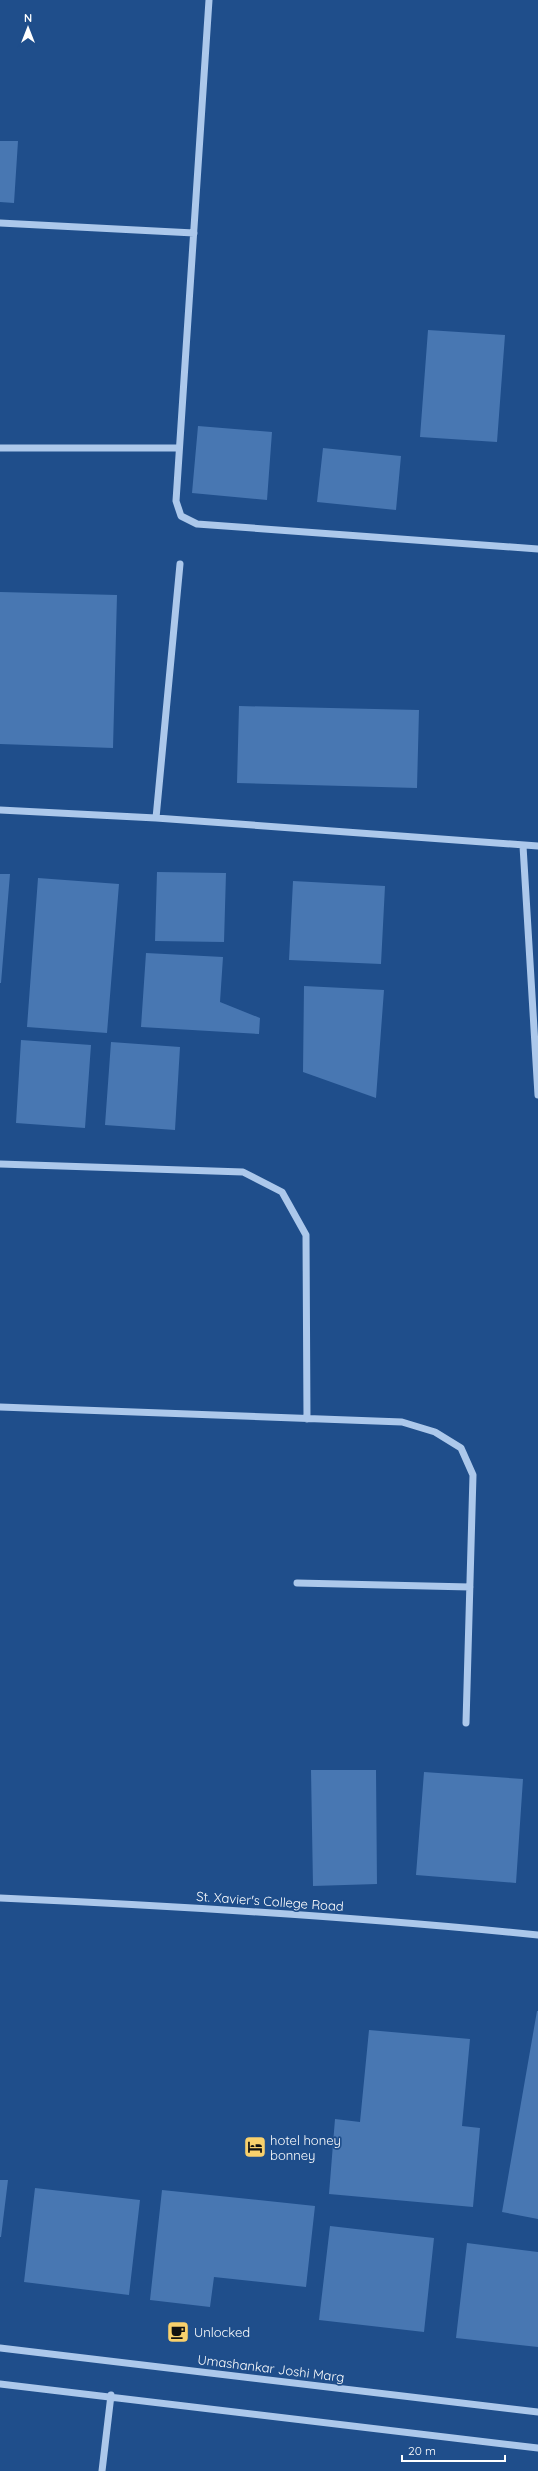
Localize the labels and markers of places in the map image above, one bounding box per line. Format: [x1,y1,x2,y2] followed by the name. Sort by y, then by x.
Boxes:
[270,2132,341,2163] place label: hotel honey bonney
[242,2134,268,2160] hotel icon: hotel honey bonney
[165,2319,191,2345] cafe icon: Unlocked
[194,2324,250,2340] place label: Unlocked

